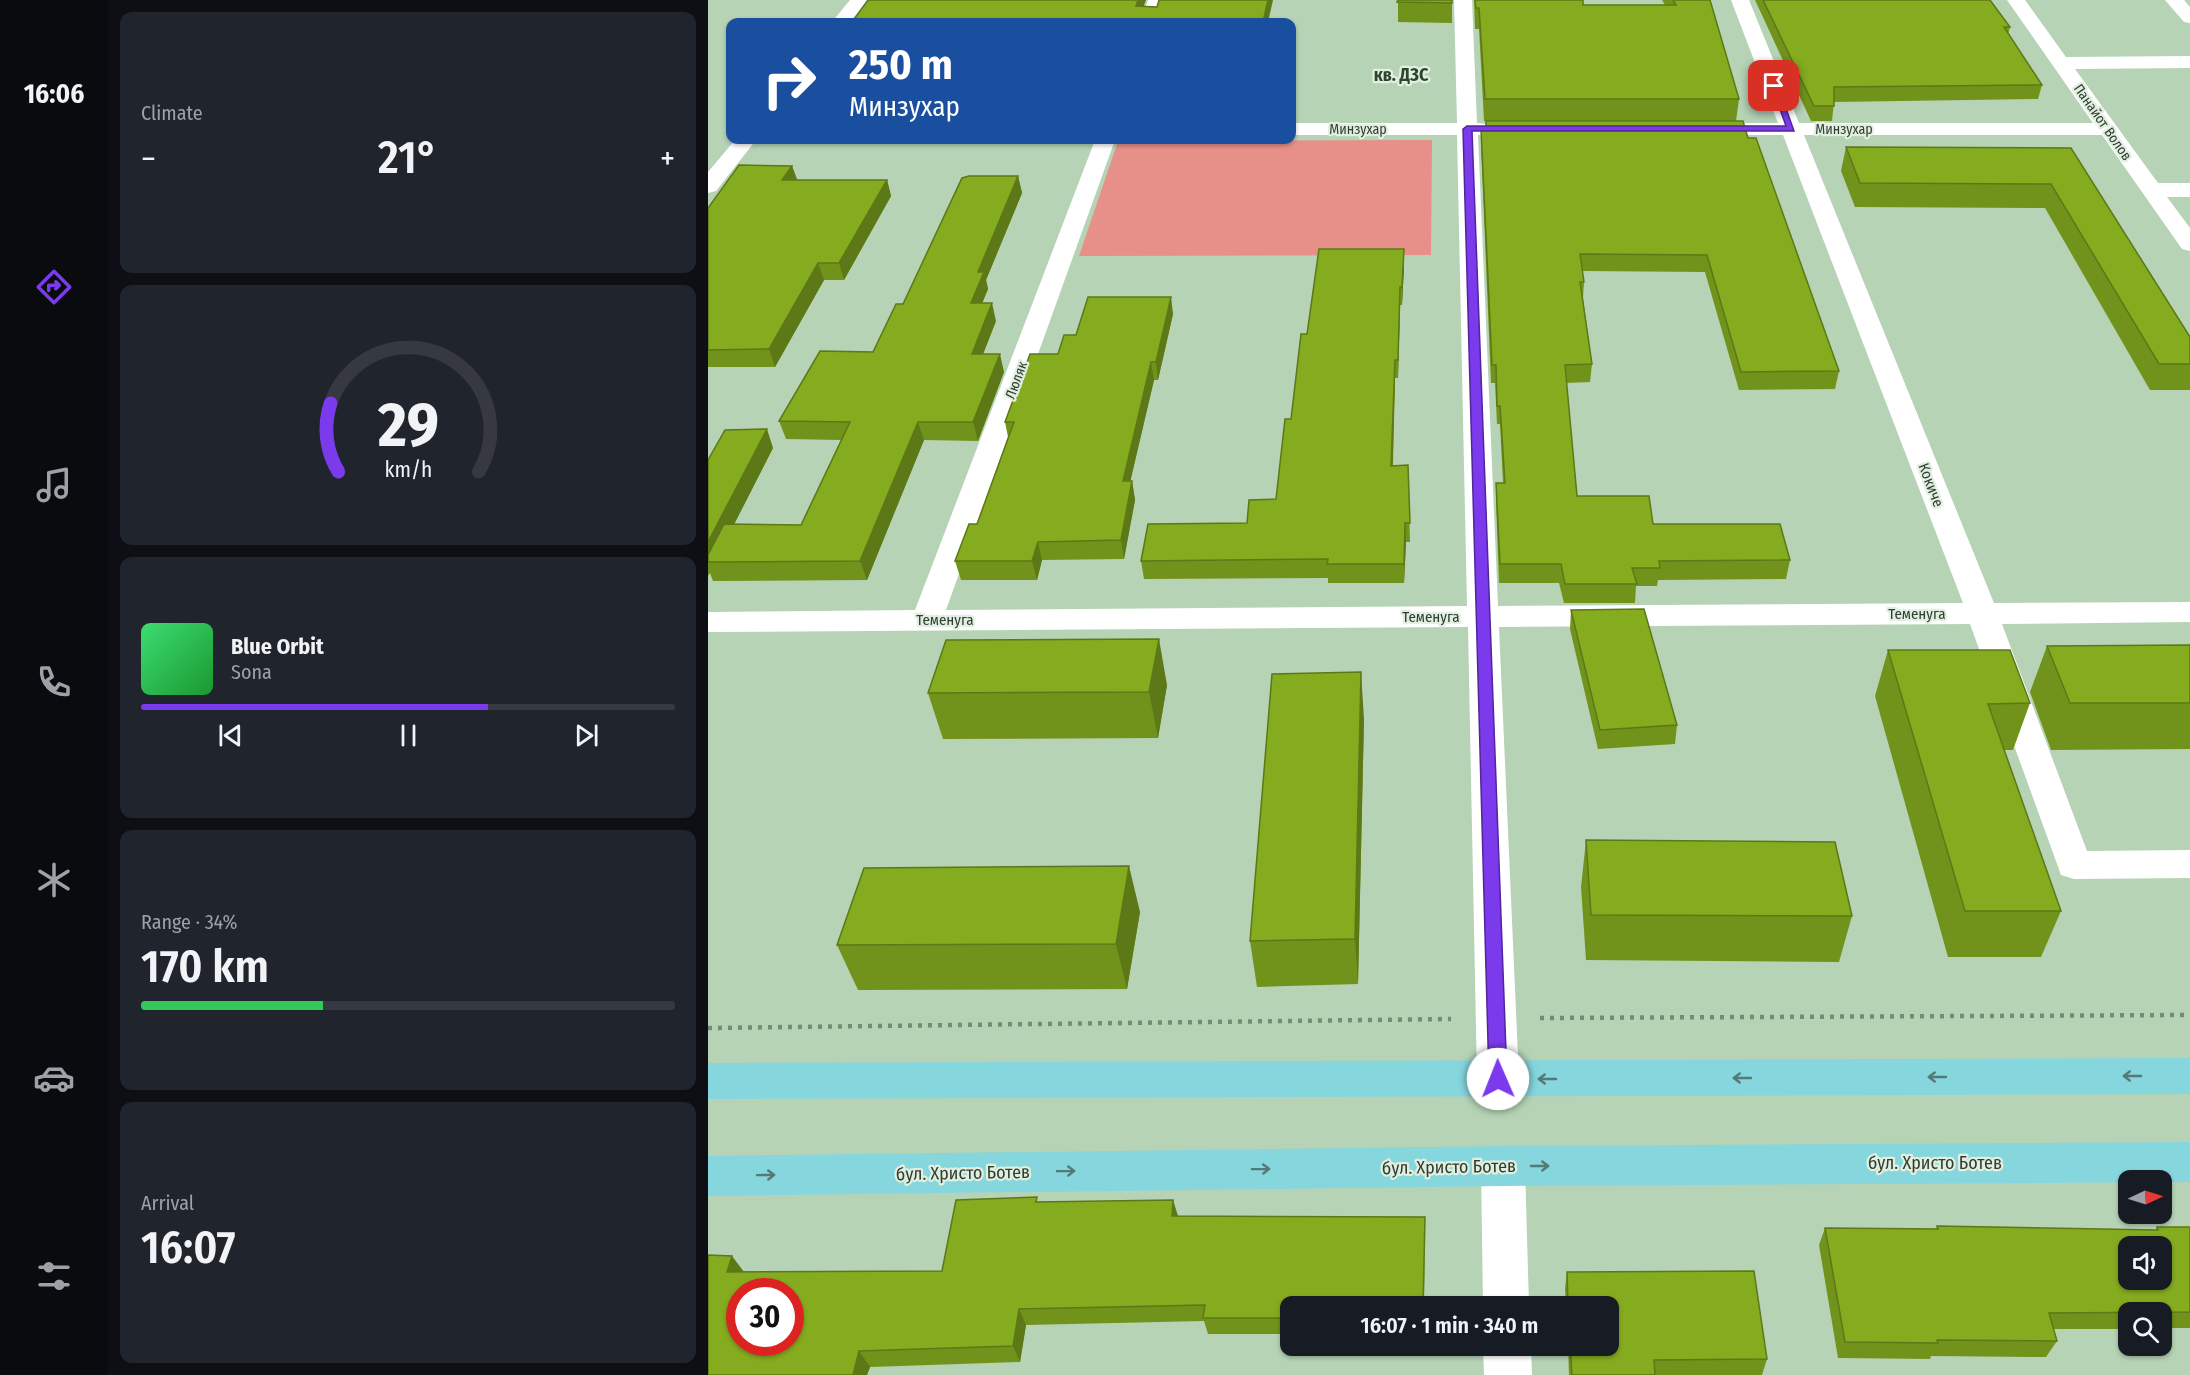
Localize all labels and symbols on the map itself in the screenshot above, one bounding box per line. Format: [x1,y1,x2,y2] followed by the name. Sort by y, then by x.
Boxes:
[1748,60,1799,111] pin
[1374,64,1429,86] district label: кв. ДЗС
[2070,81,2135,164] street label: Панайот Волов
[1329,121,1387,138] street label: Минзухар
[1815,121,1873,138] street label: Минзухар
[1002,359,1031,401] street label: Люляк
[1914,460,1948,510] street label: Кокиче
[1888,605,1946,623] street label: Теменуга
[1402,608,1460,626] street label: Теменуга
[916,611,974,629] street label: Теменуга
[1466,1047,1530,1111] position arrow
[2122,1070,2142,1082] one-way arrow
[1927,1071,1947,1083] one-way arrow
[1732,1072,1752,1084] one-way arrow
[1537,1073,1557,1085] one-way arrow
[1868,1152,2002,1174] street label: бул. Христо Ботев
[1382,1155,1516,1179] street label: бул. Христо Ботев
[1530,1160,1550,1172] one-way arrow
[896,1161,1030,1185] street label: бул. Христо Ботев
[1251,1163,1271,1175] one-way arrow
[1056,1165,1076,1177] one-way arrow
[756,1169,776,1181] one-way arrow
[2118,1170,2172,1224] north arrow
[726,1278,804,1356] speed limit sign: 30

